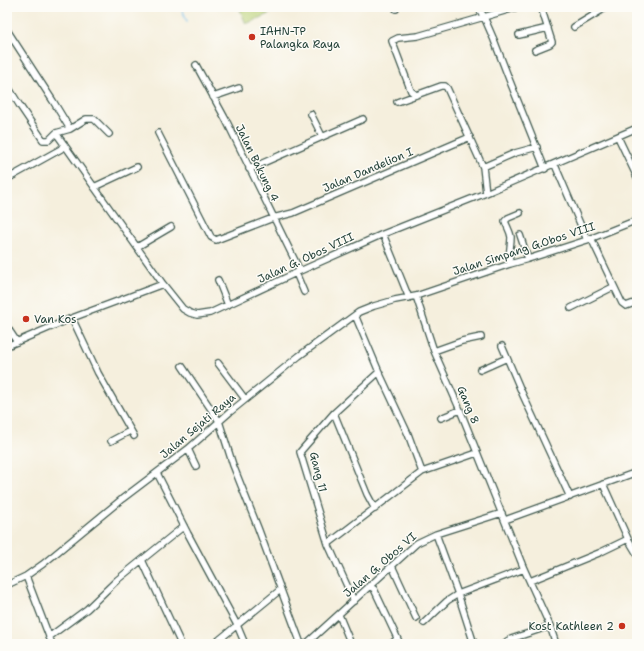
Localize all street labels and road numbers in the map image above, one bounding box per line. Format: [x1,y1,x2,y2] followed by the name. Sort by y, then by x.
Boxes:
[232,122,282,204] street label: Jalan Bakung 4
[320,144,416,196] street label: Jalan Dandelion I
[451,219,597,279] street label: Jalan Simpang G.Obos VIII
[255,229,357,287] street label: Jalan G. Obos VIII
[453,384,483,426] street label: Gang 8
[157,390,239,462] street label: Jalan Sejati Raya
[306,450,330,494] street label: Gang 11
[340,529,420,601] street label: Jalan G. Obos VI

